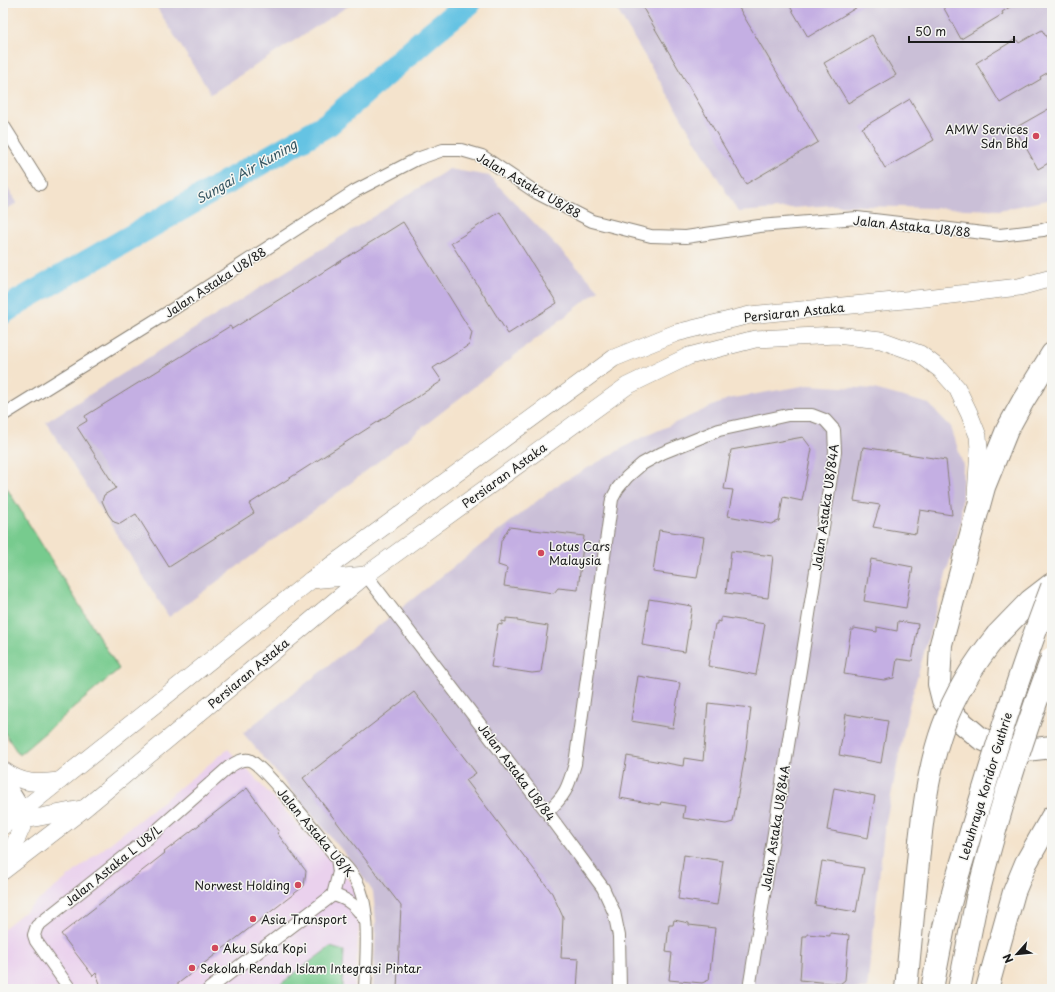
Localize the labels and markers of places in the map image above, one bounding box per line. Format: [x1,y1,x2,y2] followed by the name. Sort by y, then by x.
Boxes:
[945,120,1028,152] place label: AMW Services Sdn Bhd
[1031,131,1041,141] marker: AMW Services Sdn Bhd
[549,537,611,569] place label: Lotus Cars Malaysia
[536,548,546,558] marker: Lotus Cars Malaysia
[194,876,290,894] place label: Norwest Holding
[293,880,303,890] marker: Norwest Holding
[261,910,347,928] place label: Asia Transport
[248,914,258,924] marker: Asia Transport
[223,939,307,957] place label: Aku Suka Kopi
[210,943,220,953] marker: Aku Suka Kopi
[200,959,422,977] place label: Sekolah Rendah Islam Integrasi Pintar
[187,963,197,973] marker: Sekolah Rendah Islam Integrasi Pintar

